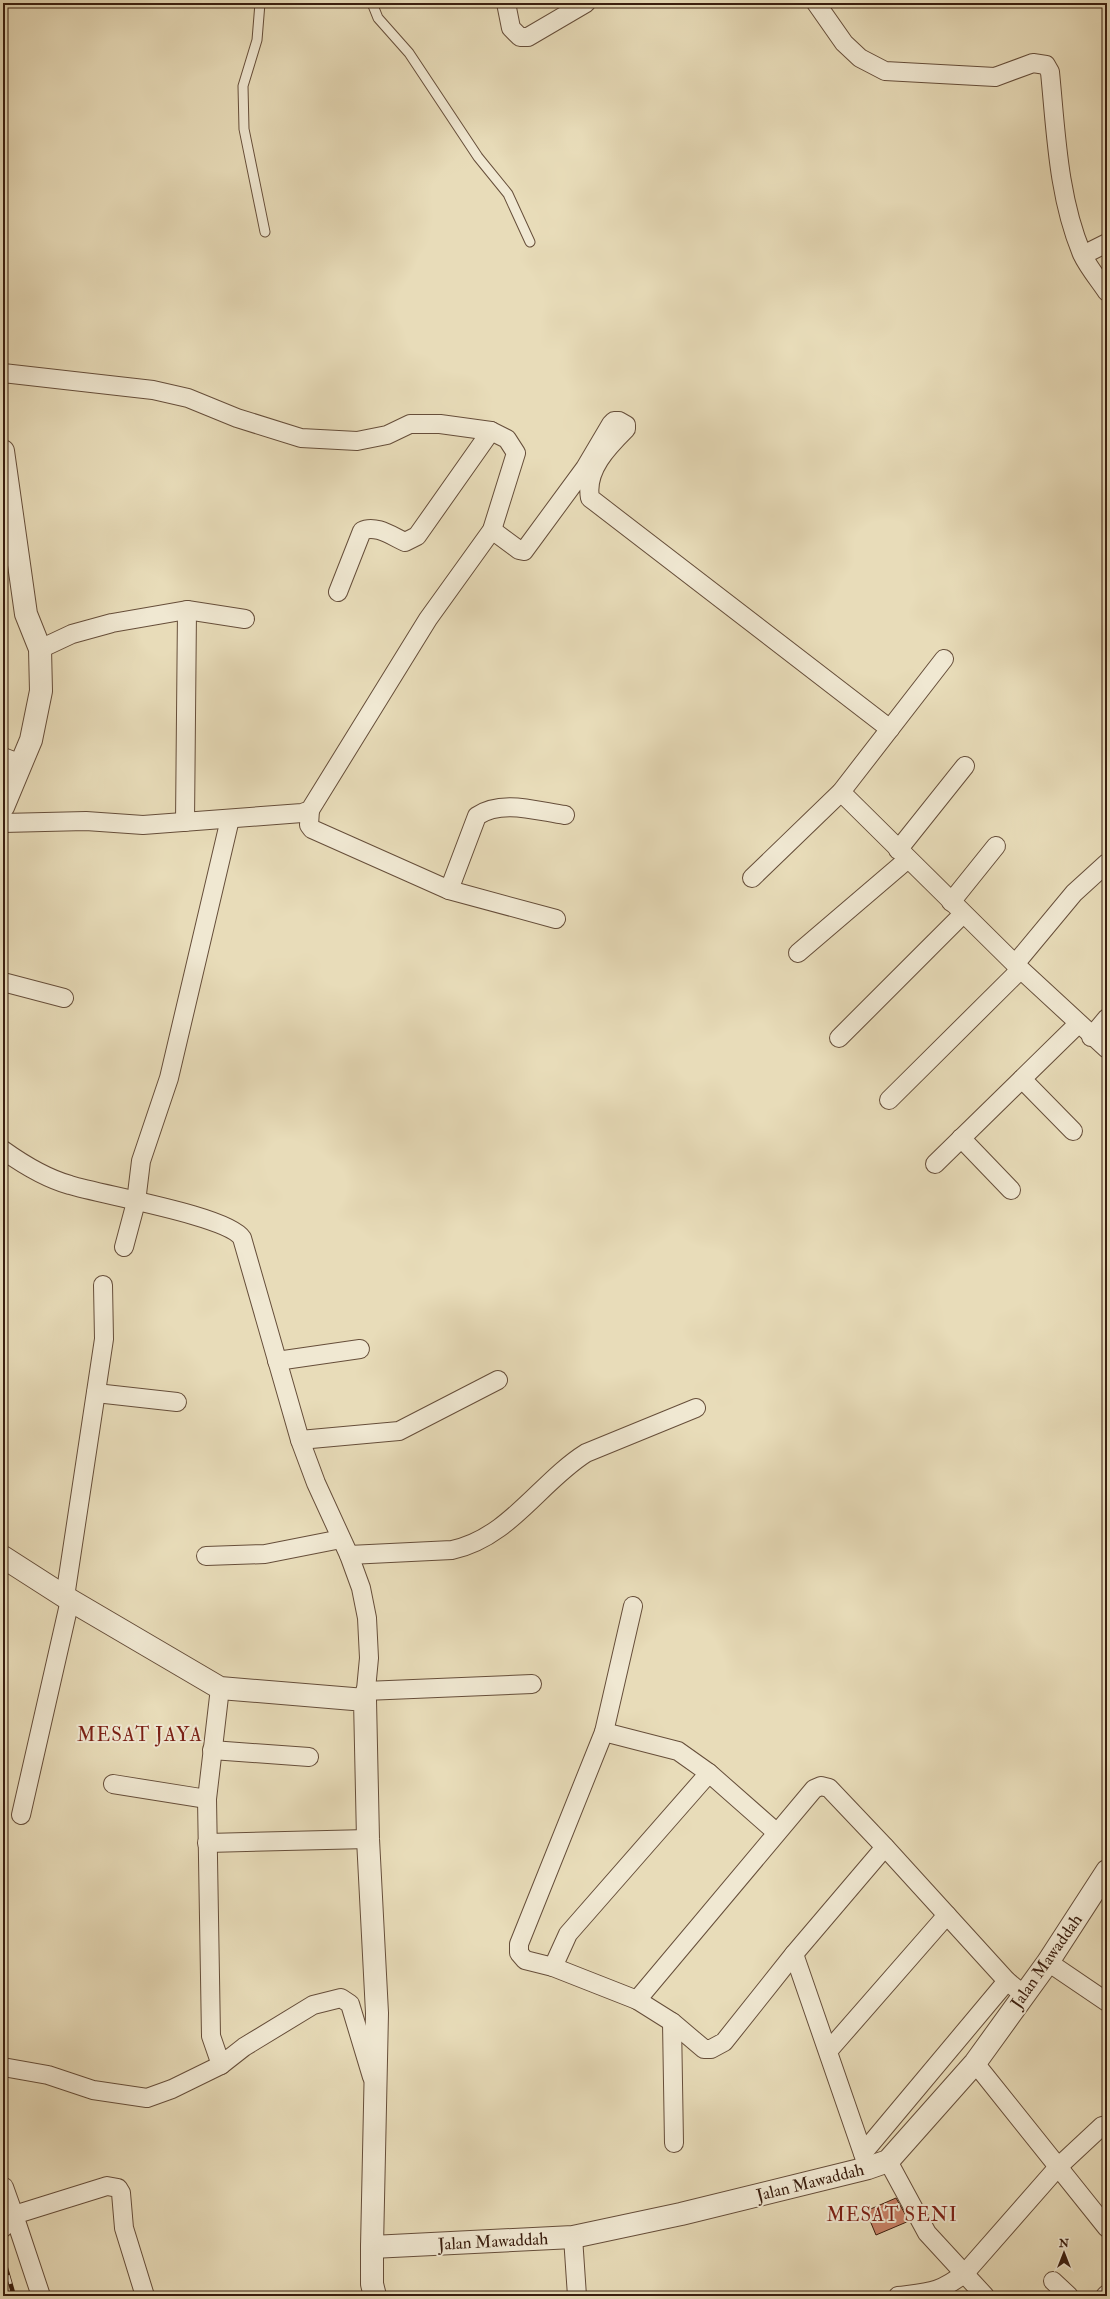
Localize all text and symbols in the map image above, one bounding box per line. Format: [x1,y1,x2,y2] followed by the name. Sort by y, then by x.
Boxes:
[77,1723,203,1747] district label: MESAT JAYA
[1006,1910,1088,2014] street label: Jalan Mawaddah
[753,2159,867,2207] street label: Jalan Mawaddah
[826,2203,958,2227] district label: MESAT SENI
[436,2228,549,2256] street label: Jalan Mawaddah
[1044,2233,1084,2273] north arrow
[1058,2237,1070,2250] text: N

